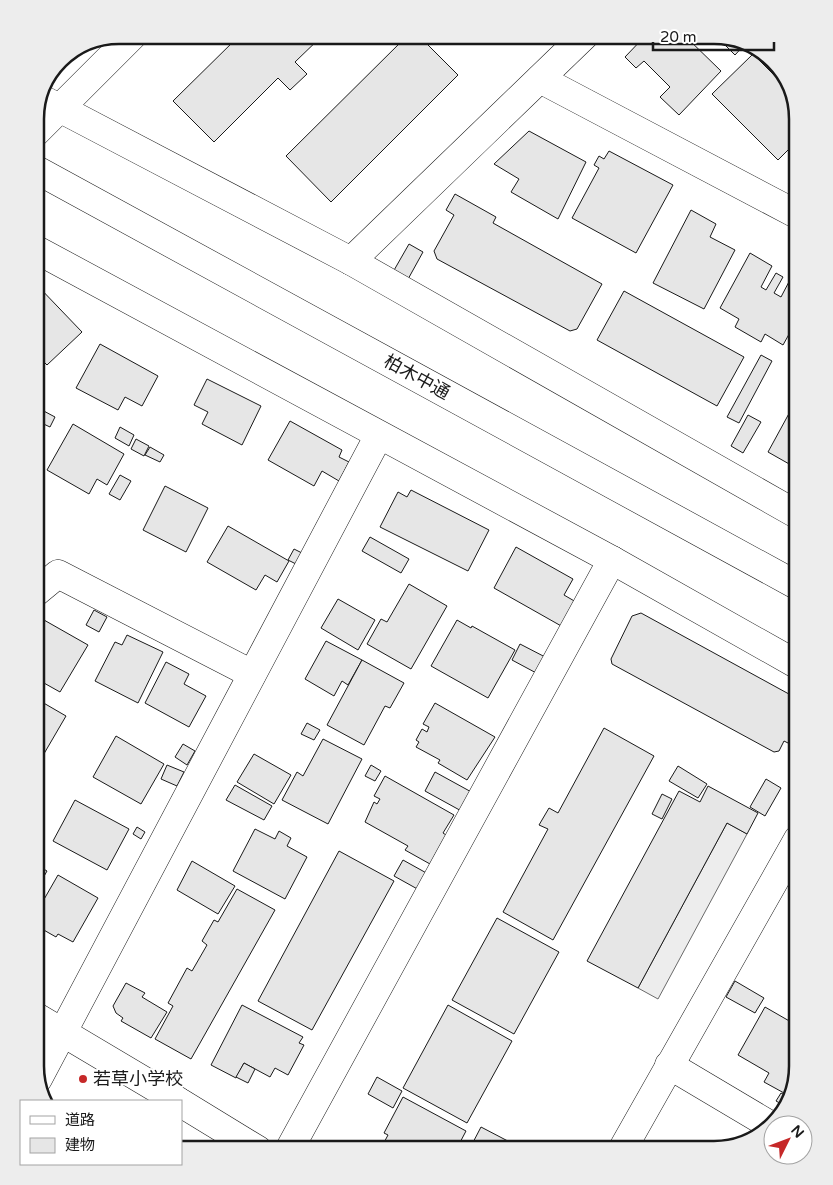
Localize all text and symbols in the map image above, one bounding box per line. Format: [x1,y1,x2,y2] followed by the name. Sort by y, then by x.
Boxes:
[653,20,774,52] scale bar
[660,28,697,46] text: 20 m
[380,350,454,404] street label: 柏木中通
[93,1068,183,1090] place label: 若草小学校
[77,1073,89,1085] marker: 若草小学校
[20,1100,182,1165] legend
[65,1111,95,1129] text: 道路
[763,1115,813,1165] north arrow
[787,1122,807,1142] text: N
[65,1136,95,1154] text: 建物

